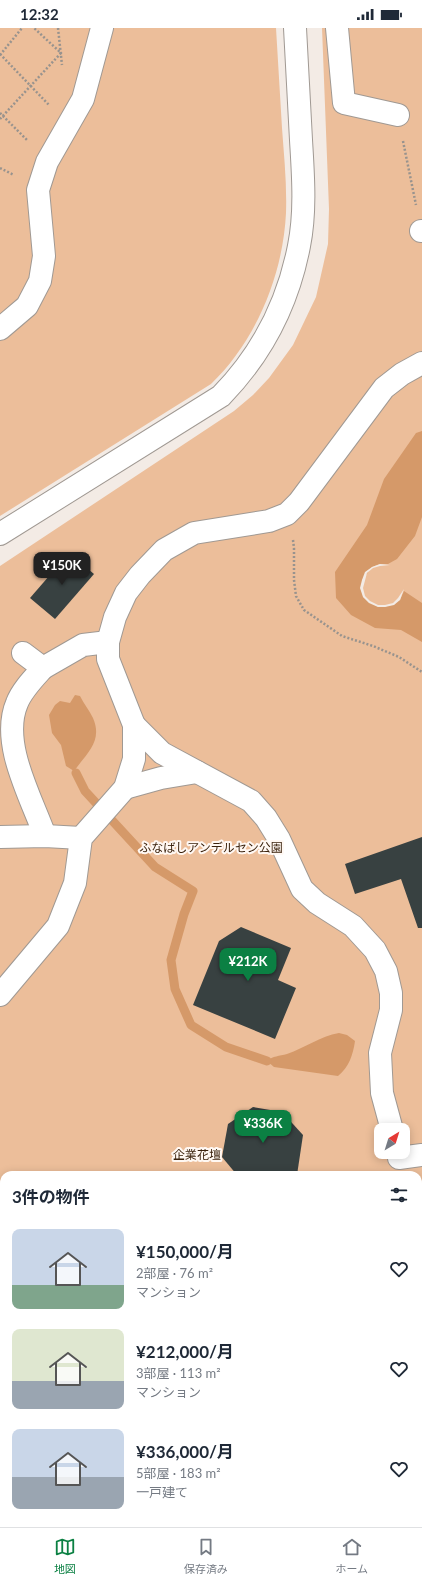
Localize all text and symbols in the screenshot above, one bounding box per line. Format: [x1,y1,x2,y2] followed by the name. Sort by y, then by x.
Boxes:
[20,5,59,23] text: 12:32
[34,552,90,586] pin: ¥150K
[42,557,82,573] text: ¥150K
[139,840,283,855] park label: ふなばしアンデルセン公園
[220,948,276,982] pin: ¥212K
[228,953,268,969] text: ¥212K
[235,1110,291,1144] pin: ¥336K
[243,1115,283,1131] text: ¥336K
[374,1123,410,1159] north arrow
[374,1123,410,1159] map controls
[173,1147,221,1162] park label: 企業花壇
[388,1184,410,1206] icon: filters
[12,1186,90,1207] text: 3件の物件
[136,1241,234,1262] text: ¥150,000/月
[44,1245,92,1293] icon: home
[388,1258,410,1280] icon: heart
[136,1265,213,1281] text: 2部屋 · 76 m²
[136,1284,201,1300] text: マンション
[136,1341,234,1362] text: ¥212,000/月
[44,1345,92,1393] icon: home
[388,1358,410,1380] icon: heart
[136,1365,221,1381] text: 3部屋 · 113 m²
[136,1384,201,1400] text: マンション
[136,1441,234,1462] text: ¥336,000/月
[44,1445,92,1493] icon: home
[388,1458,410,1480] icon: heart
[136,1465,221,1481] text: 5部屋 · 183 m²
[136,1484,188,1500] text: 一戸建て
[54,1536,76,1576] tab: 地図
[184,1536,228,1576] tab: 保存済み
[335,1536,368,1576] tab: ホーム

